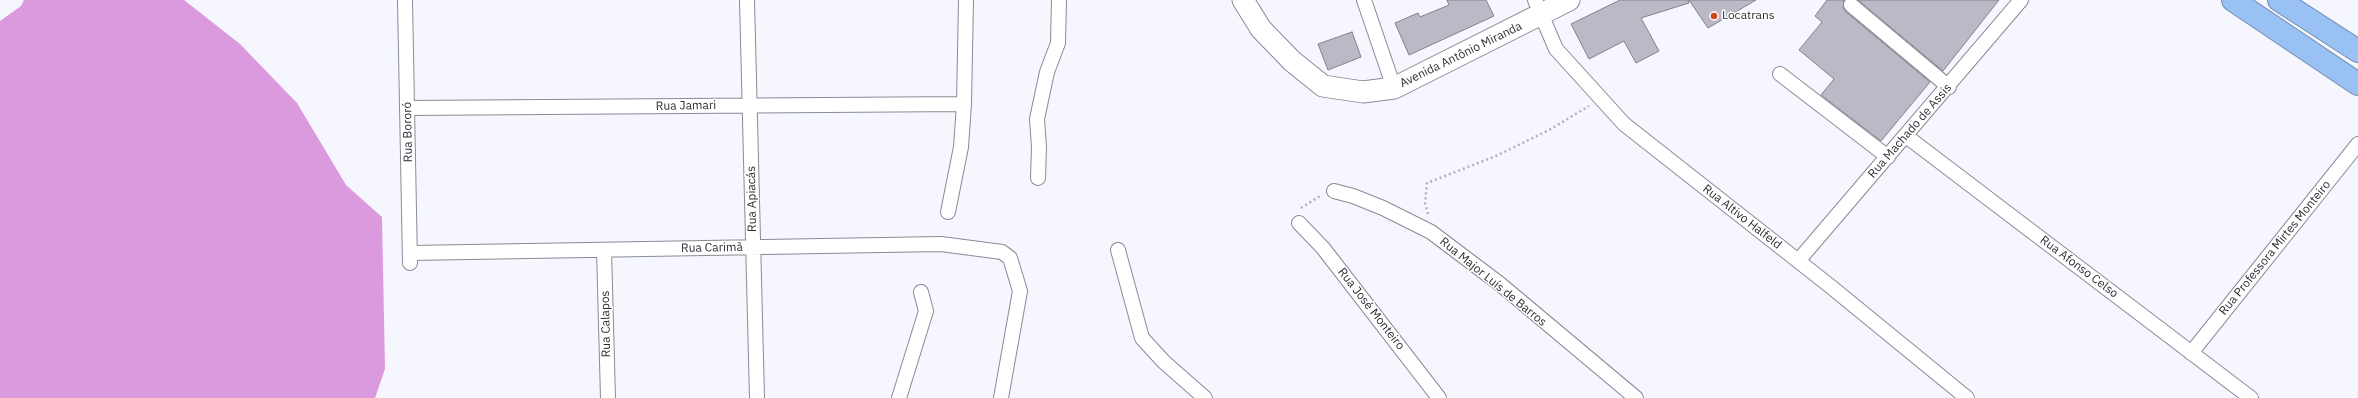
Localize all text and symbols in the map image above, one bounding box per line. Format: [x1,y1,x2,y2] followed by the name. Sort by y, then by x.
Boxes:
[1722,9,1775,23] place label: Locatrans
[1709,11,1719,21] marker: Locatrans
[1397,19,1525,91] street label: Avenida Antônio Miranda
[1865,81,1955,181] street label: Rua Machado de Assis
[656,98,716,114] street label: Rua Jamari
[400,102,416,162] street label: Rua Bororó
[744,166,760,232] street label: Rua Apiacás
[2216,178,2334,318] street label: Rua Professora Mirtes Monteiro
[1700,182,1784,252] street label: Rua Altivo Halfeld
[2037,233,2121,301] street label: Rua Afonso Celso
[1437,235,1549,329] street label: Rua Major Luís de Barros
[681,240,743,256] street label: Rua Carimã
[1335,265,1407,353] street label: Rua José Monteiro
[598,290,614,358] street label: Rua Calapos

